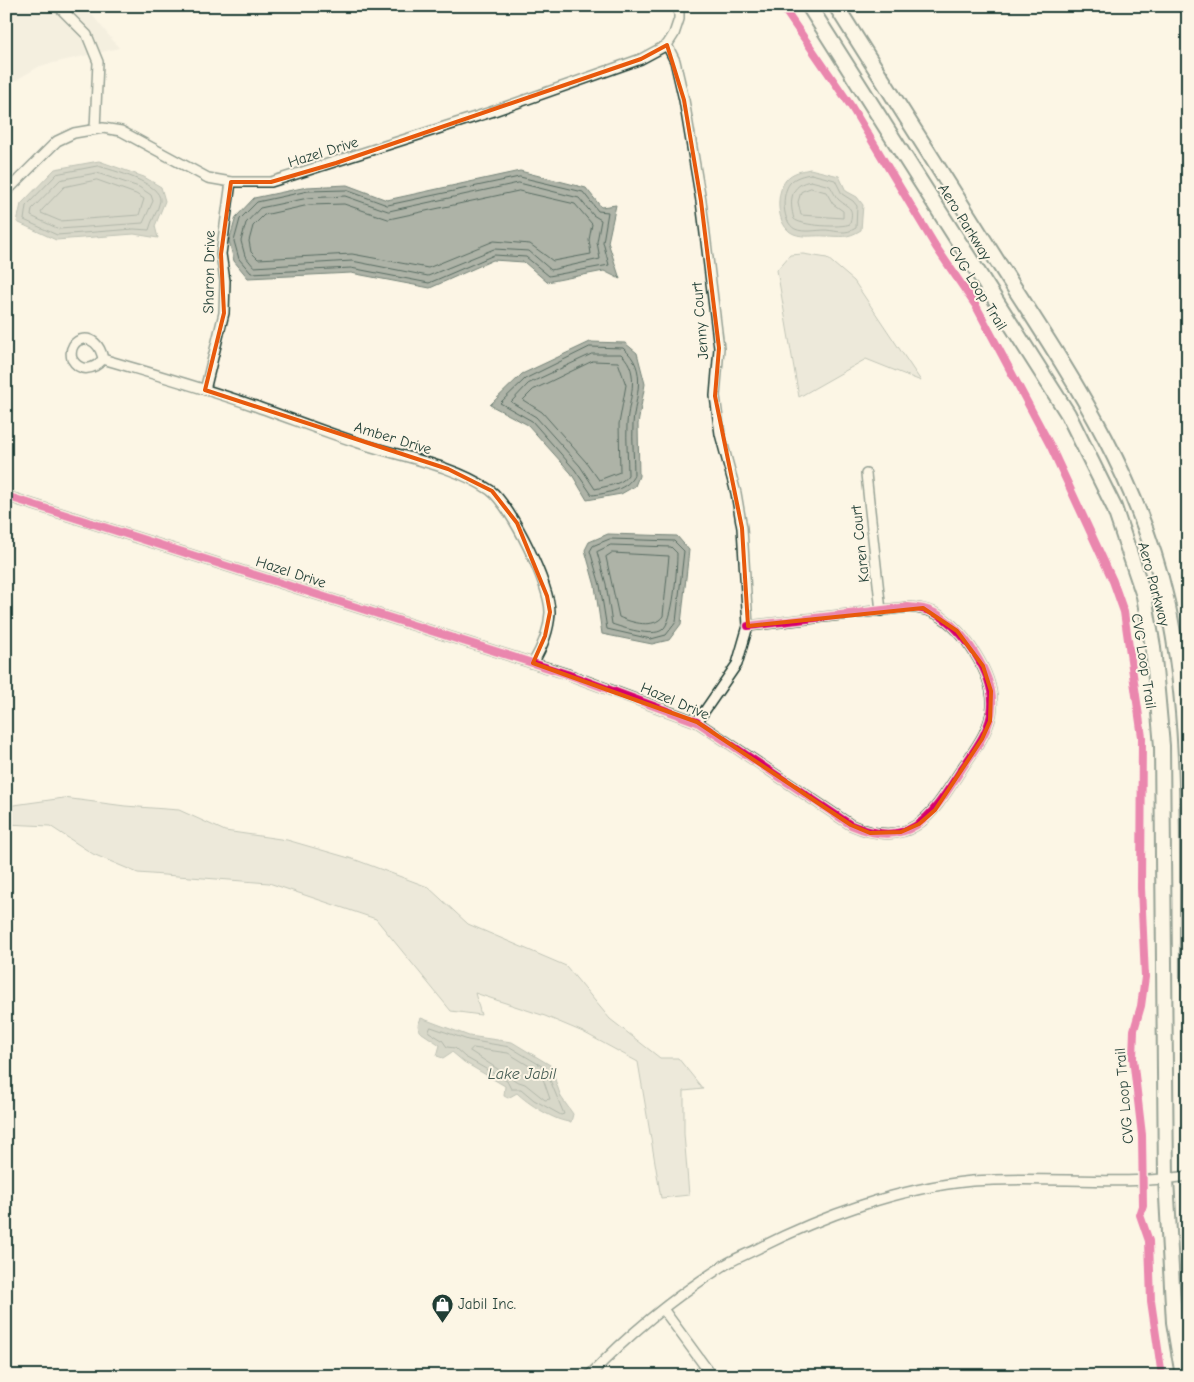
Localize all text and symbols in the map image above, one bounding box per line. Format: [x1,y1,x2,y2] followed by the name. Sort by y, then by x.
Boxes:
[286,133,361,171] street label: Hazel Drive
[934,180,996,264] street label: Aero Parkway
[199,230,219,314] street label: Sharon Drive
[945,242,1011,334] street label: CVG Loop Trail
[688,281,712,361] street label: Jenny Court
[352,418,434,458] street label: Amber Drive
[847,504,873,584] street label: Karen Court
[1134,540,1174,629] street label: Aero Parkway
[254,552,329,592] street label: Hazel Drive
[1128,612,1160,710] street label: CVG Loop Trail
[638,678,712,724] street label: Hazel Drive
[1111,1047,1137,1145] street label: CVG Loop Trail
[488,1065,557,1083] water label: Lake Jabil
[430,1292,454,1323] shop icon: Jabil Inc.
[458,1295,516,1313] place label: Jabil Inc.

